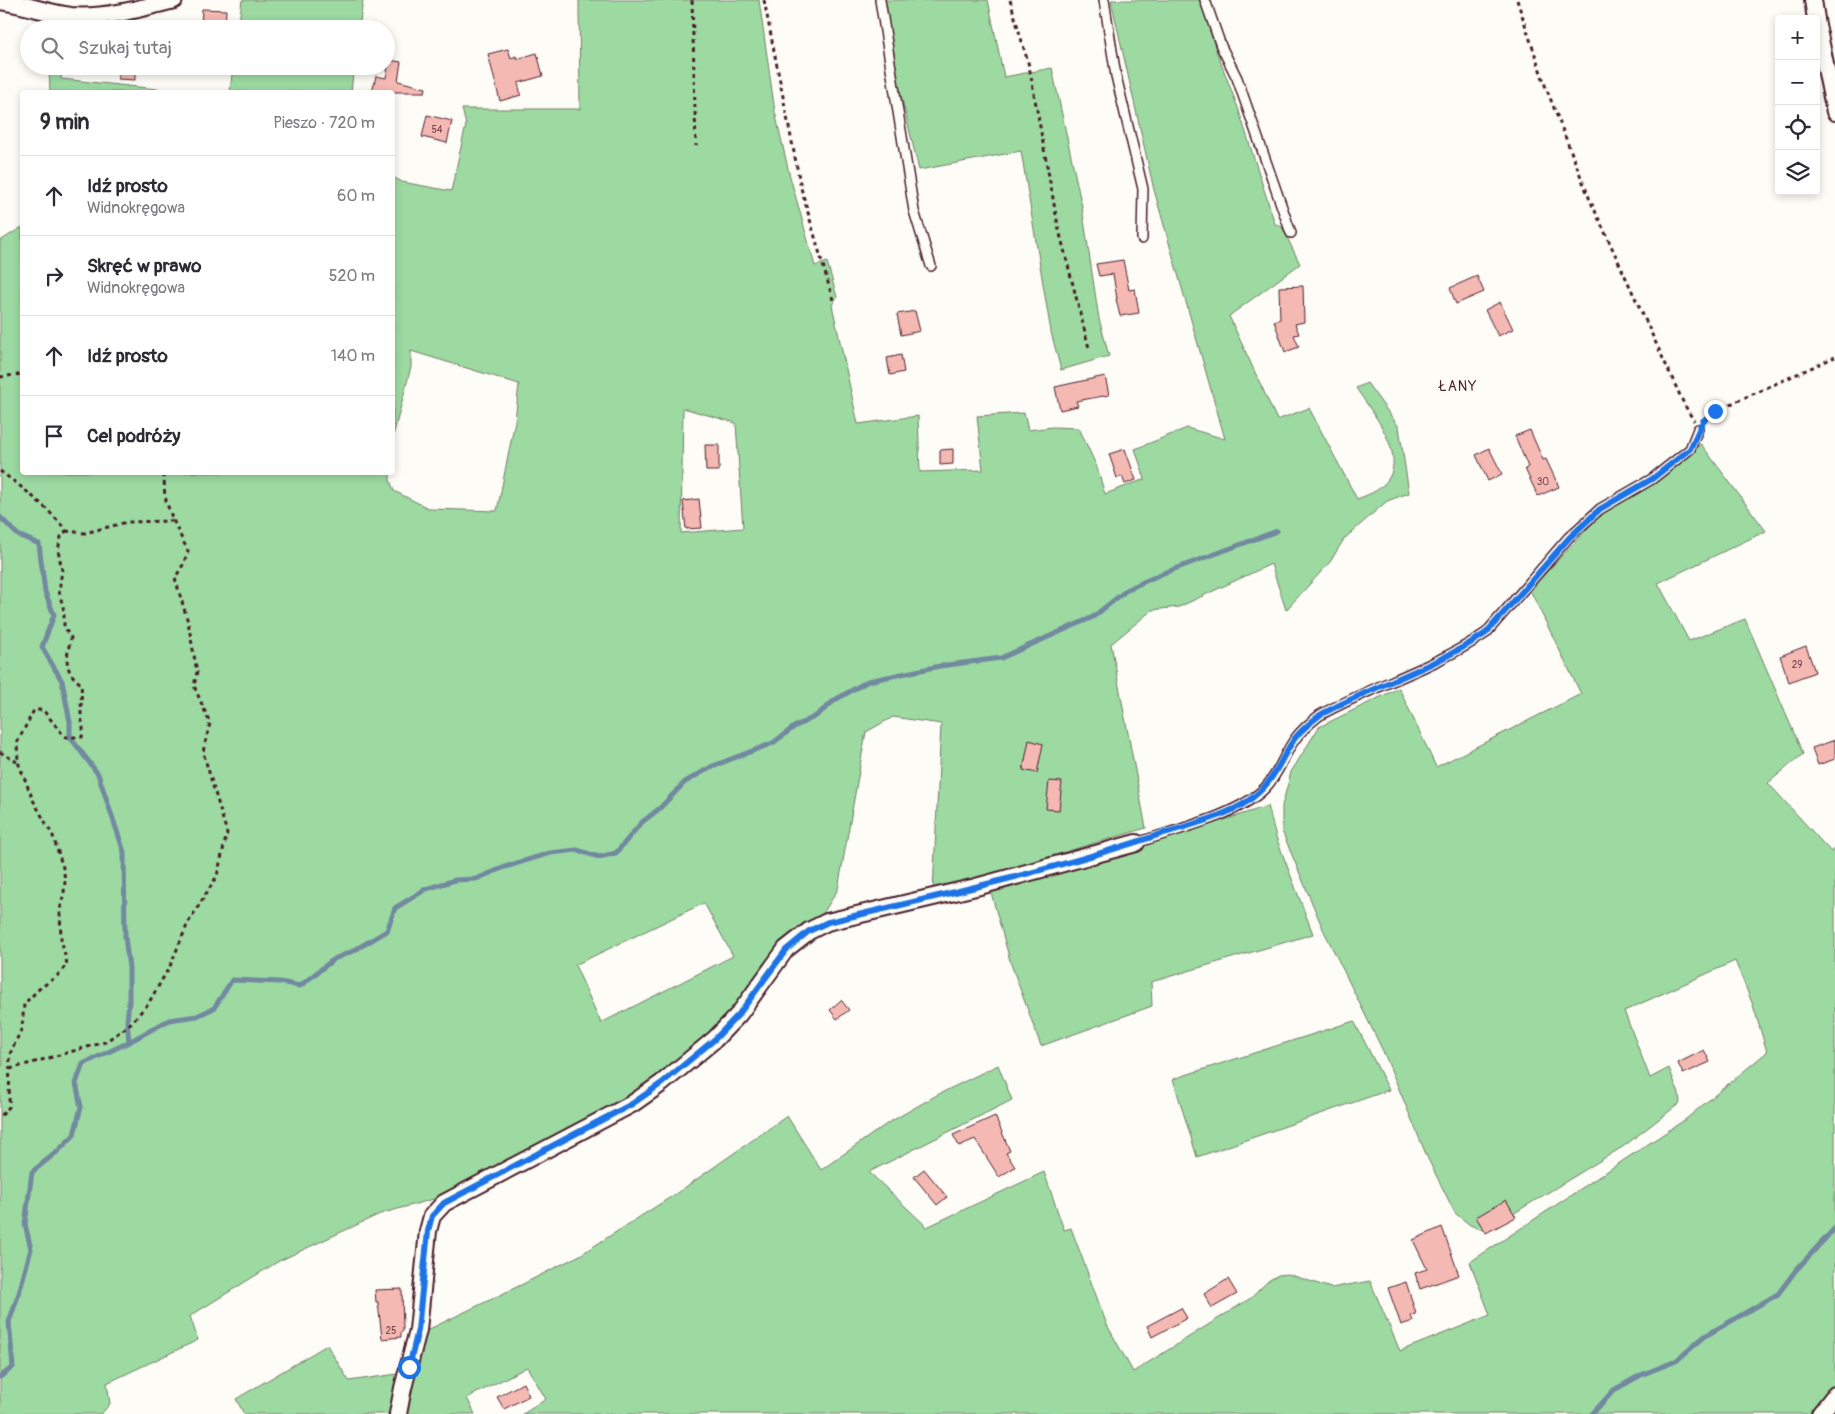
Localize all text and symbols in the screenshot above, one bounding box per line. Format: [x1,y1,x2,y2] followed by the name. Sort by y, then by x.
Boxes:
[1775,15,1820,195] map controls
[1775,15,1820,60] button: +
[20,20,395,75] search box
[38,34,66,62] icon: search
[78,36,172,60] text: Szukaj tutaj
[1775,60,1820,105] button: −
[1775,105,1820,150] button: locate
[40,109,89,136] text: 9 min
[273,113,375,133] text: Pieszo · 720 m
[431,124,443,136] house number: 54
[1775,150,1820,195] button: layers
[87,174,168,198] text: Idź prosto
[40,182,68,210] icon: ahead
[337,186,375,206] text: 60 m
[87,198,185,218] text: Widnokręgowa
[87,254,201,278] text: Skręć w prawo
[40,262,68,290] icon: right
[329,266,375,286] text: 520 m
[87,278,185,298] text: Widnokręgowa
[40,342,68,370] icon: ahead
[87,344,168,368] text: Idź prosto
[331,346,375,366] text: 140 m
[1438,378,1477,395] district label: ŁANY
[1704,400,1727,423] route end
[40,422,68,450] icon: arrive
[87,424,180,448] text: Cel podróży
[1537,476,1549,488] house number: 30
[1792,659,1802,671] house number: 29
[385,1325,397,1337] house number: 25
[398,1356,421,1379] route start

